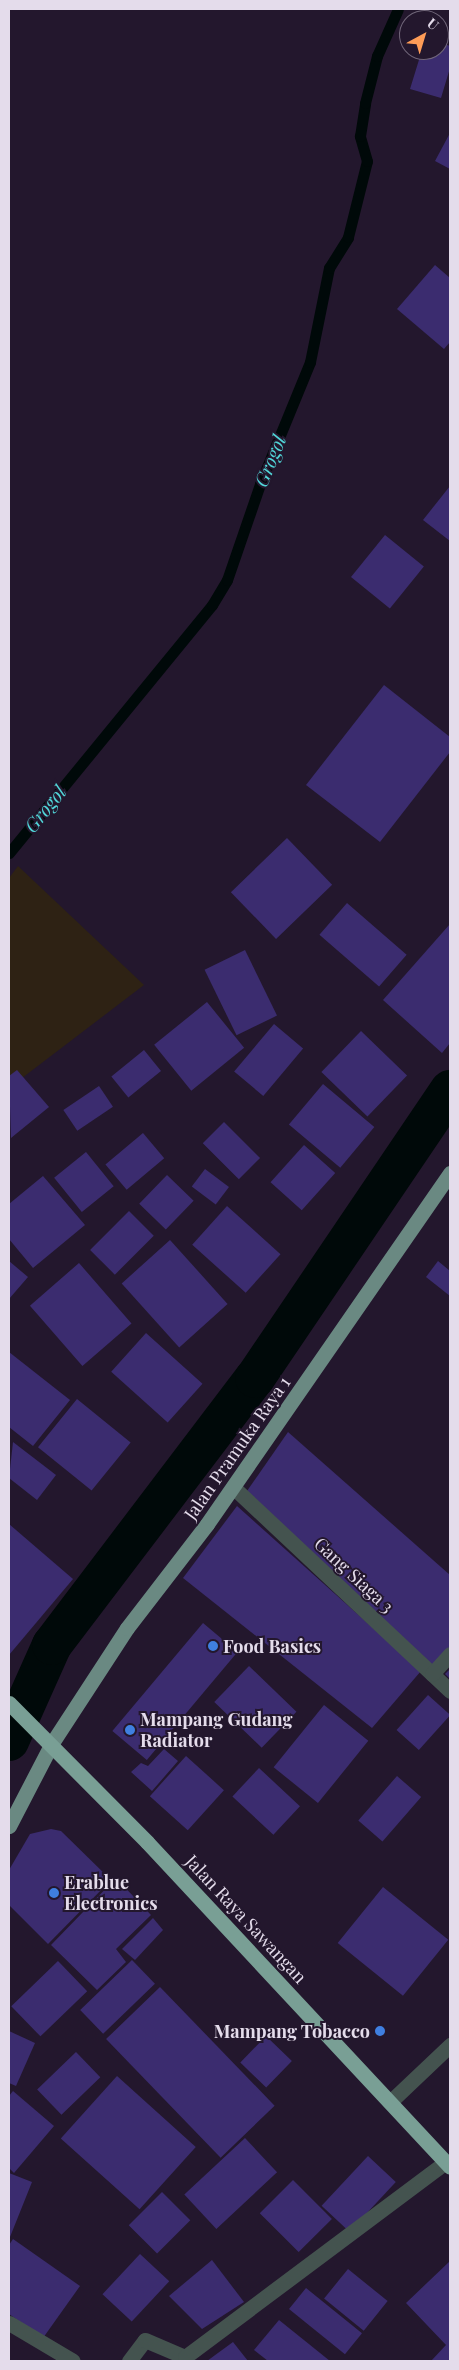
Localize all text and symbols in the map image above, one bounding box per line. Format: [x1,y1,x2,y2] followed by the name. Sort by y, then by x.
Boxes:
[399,10,449,60] north arrow
[423,13,443,34] text: U
[249,432,291,490] water label: Grogol
[19,781,71,837] water label: Grogol
[179,1372,295,1524] street label: Jalan Pramuka Raya 1
[310,1533,398,1617] street label: Gang Siaga 3
[223,1635,321,1657] place label: Food Basics
[207,1640,219,1652] marker: Food Basics
[140,1709,292,1752] place label: Mampang Gudang Radiator
[124,1724,136,1736] marker: Mampang Gudang Radiator
[181,1850,311,1988] street label: Jalan Raya Sawangan
[64,1872,157,1915] place label: Erablue Electronics
[48,1887,60,1899] marker: Erablue Electronics
[213,2020,370,2042] place label: Mampang Tobacco
[374,2025,386,2037] marker: Mampang Tobacco

